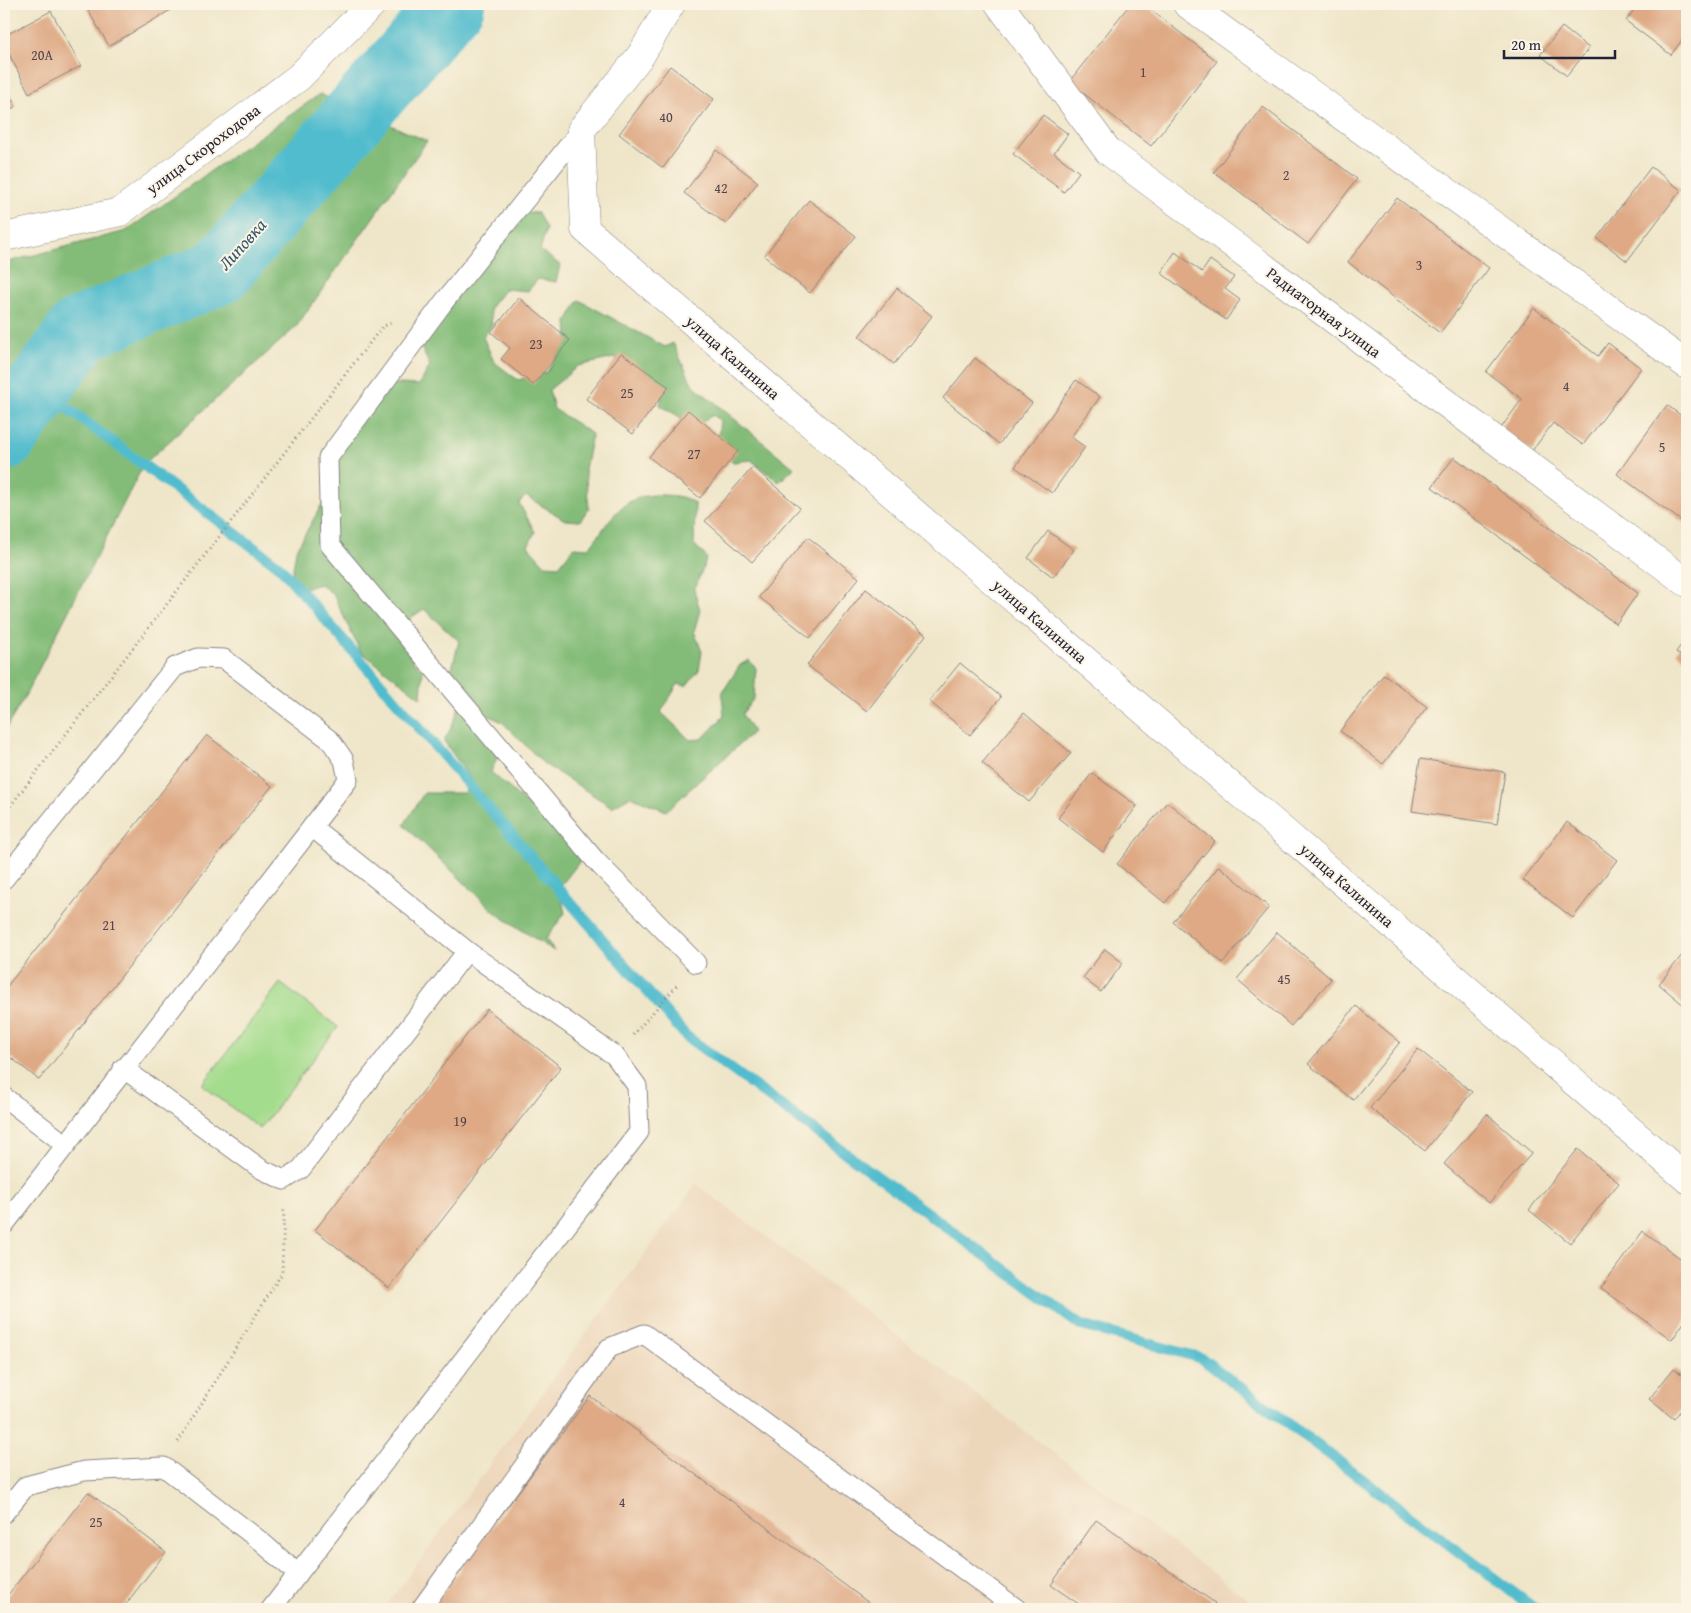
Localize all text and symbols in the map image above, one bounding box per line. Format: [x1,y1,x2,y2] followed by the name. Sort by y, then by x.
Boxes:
[1504,28,1615,60] scale bar
[1511,34,1542,55] text: 20 m
[31,45,53,65] house number: 20А
[1140,62,1146,82] house number: 1
[140,98,265,201] street label: улица Скороходова
[659,107,673,127] house number: 40
[1283,165,1289,185] house number: 2
[714,178,728,198] house number: 42
[211,212,273,276] water label: Липовка
[1416,255,1422,275] house number: 3
[1262,261,1387,363] street label: Радиаторная улица
[680,309,786,405] street label: улица Калинина
[529,334,543,354] house number: 23
[1563,376,1570,396] house number: 4
[620,383,634,403] house number: 25
[1659,437,1665,457] house number: 5
[687,444,701,464] house number: 27
[987,573,1093,669] street label: улица Калинина
[1294,837,1400,933] street label: улица Калинина
[102,915,116,935] house number: 21
[1277,969,1291,989] house number: 45
[453,1111,467,1131] house number: 19
[619,1492,626,1512] house number: 4
[89,1512,103,1532] house number: 25

